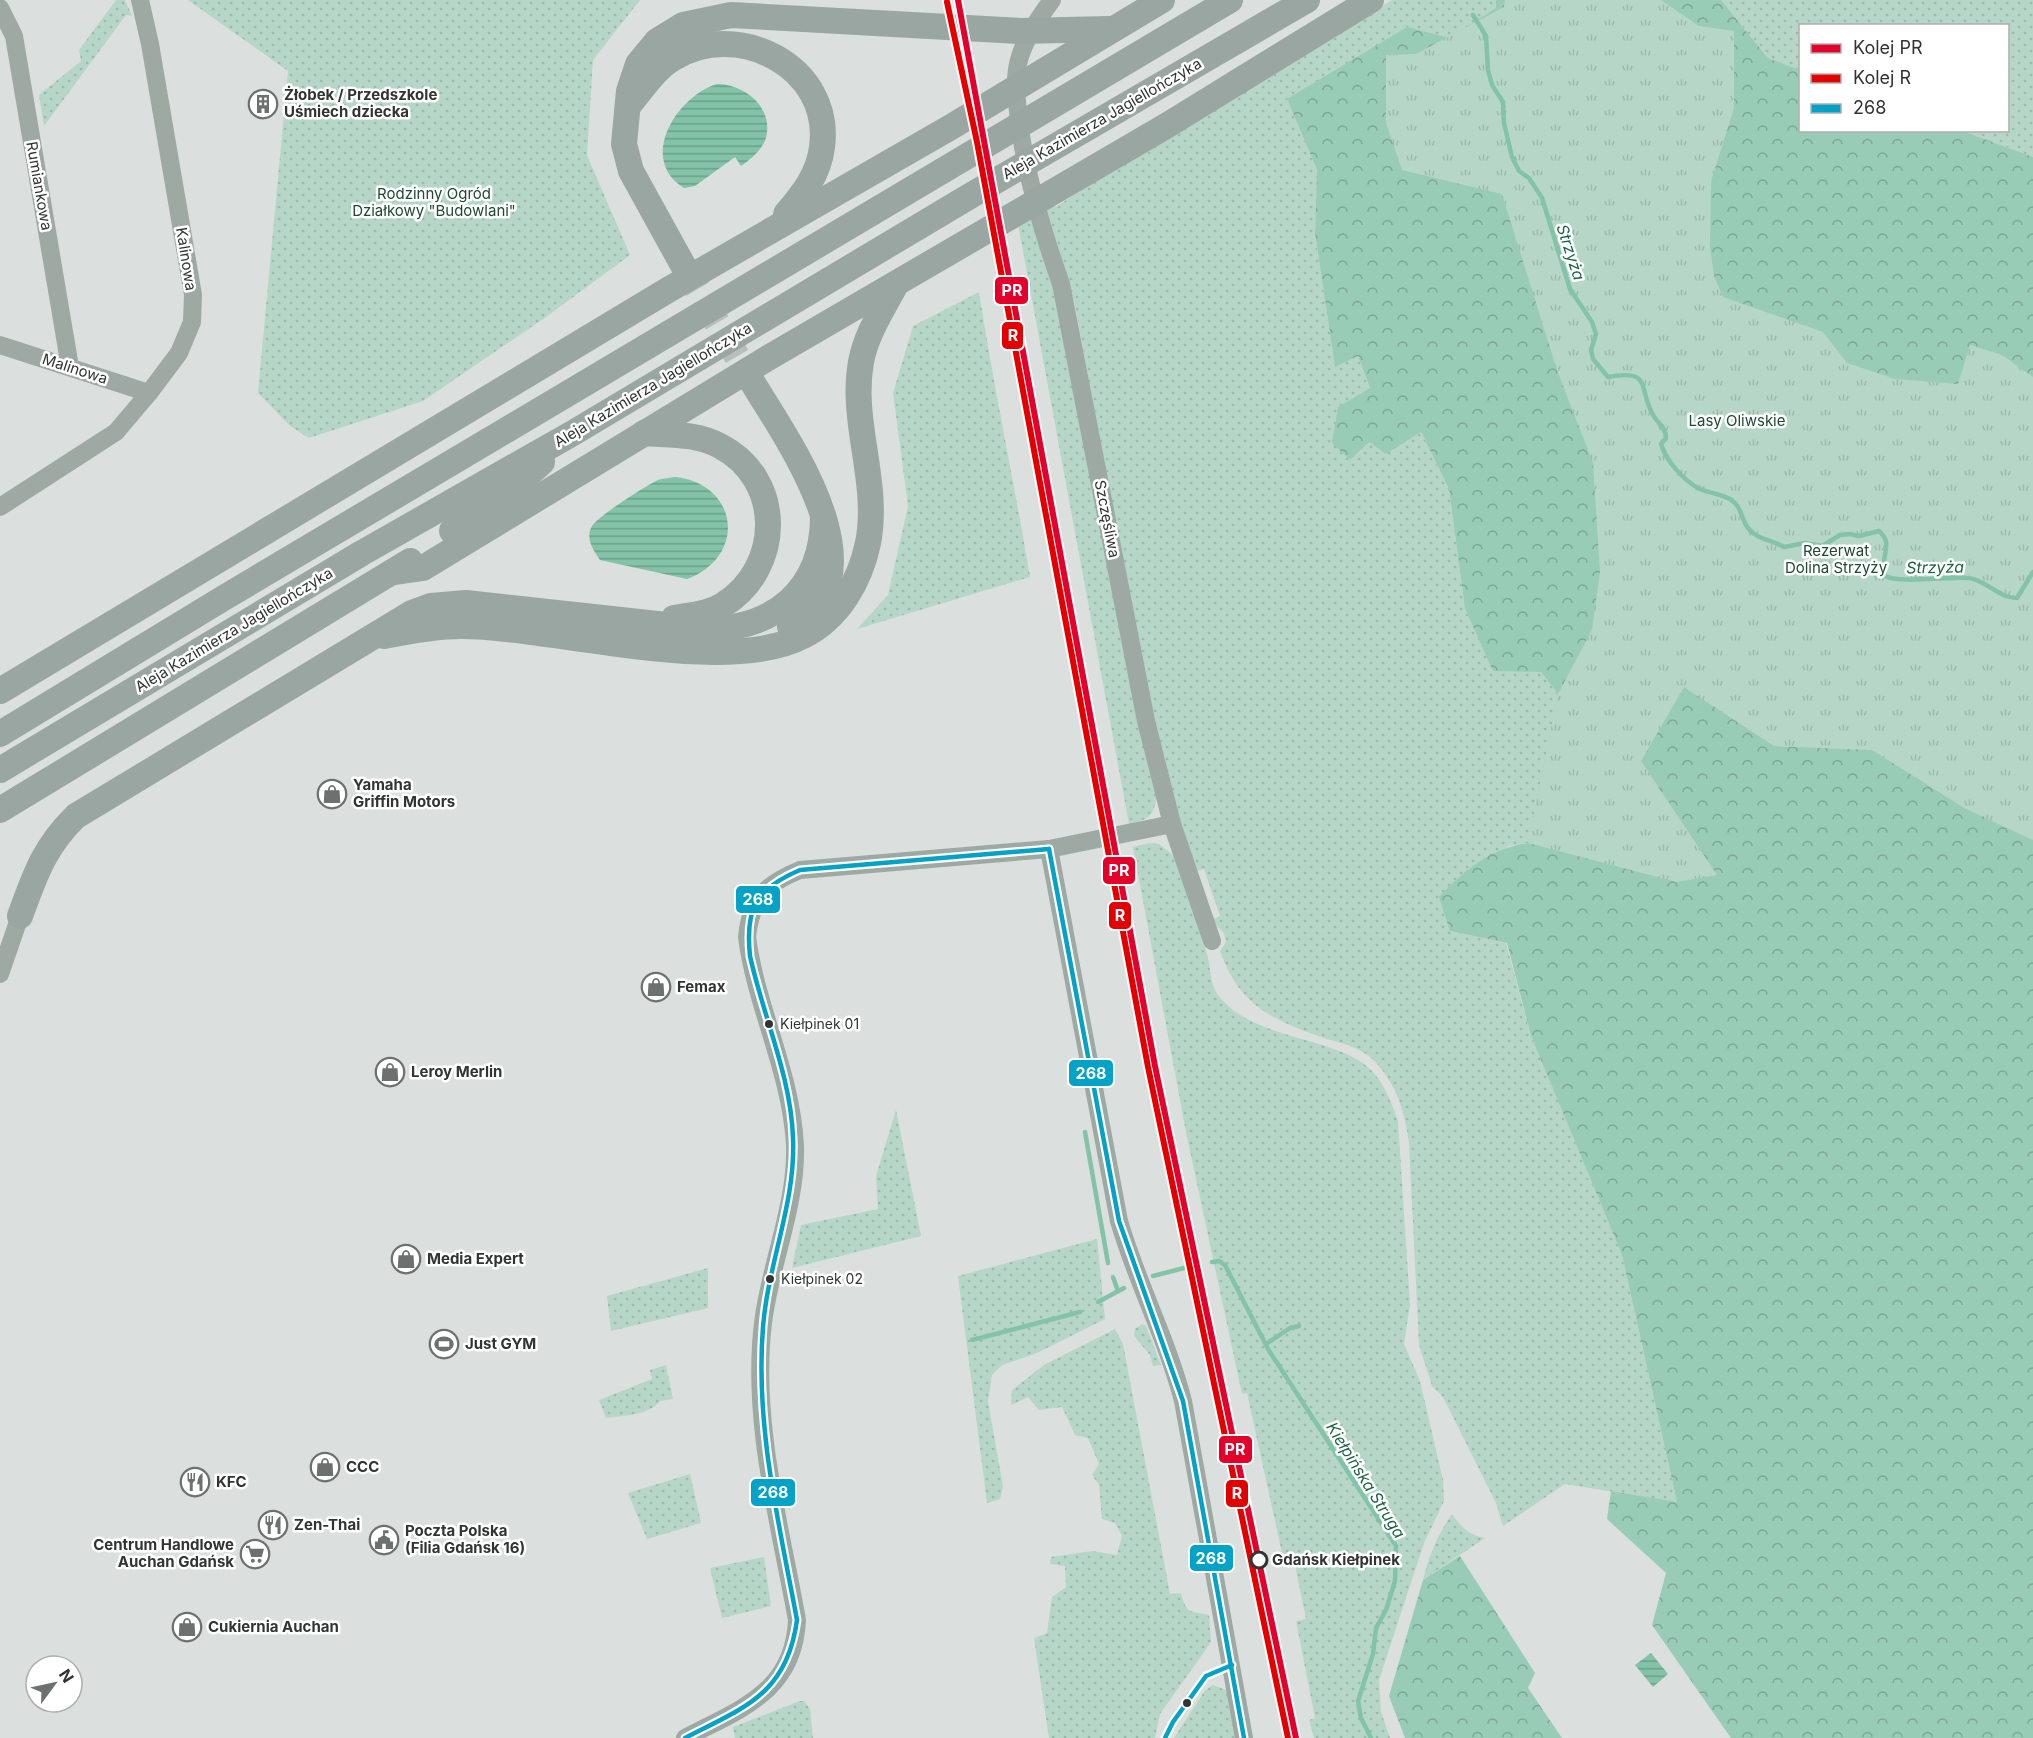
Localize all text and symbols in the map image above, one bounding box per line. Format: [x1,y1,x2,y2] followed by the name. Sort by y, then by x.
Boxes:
[1799,24,2009,132] legend
[1853,37,1923,58] text: Kolej PR
[999,54,1205,184] street label: Aleja Kazimierza Jagiellończyka
[1853,67,1911,88] text: Kolej R
[284,85,437,121] place label: Żłobek / Przedszkole Uśmiech dziecka
[247,88,279,120] building icon: Żłobek / Przedszkole Uśmiech dziecka
[1853,97,1886,118] text: 268
[22,140,57,232] street label: Rumiankowa
[352,184,516,220] park label: Rodzinny Ogród Działkowy "Budowlani"
[1553,221,1589,283] water label: Strzyża
[172,226,201,292] street label: Kalinowa
[994,276,1029,305] line badge: PR
[1002,280,1023,300] text: PR
[551,318,755,451] street label: Aleja Kazimierza Jagiellończyka
[1001,321,1024,350] line badge: R
[1008,325,1019,345] text: R
[40,349,110,388] street label: Malinowa
[1688,411,1786,430] park label: Lasy Oliwskie
[1091,478,1124,559] street label: Szczęśliwa
[1785,541,1888,577] park label: Rezerwat Dolina Strzyży
[1906,556,1964,578] water label: Strzyża
[132,563,336,696] street label: Aleja Kazimierza Jagiellończyka
[353,775,455,811] place label: Yamaha Griffin Motors
[316,778,348,810] shop icon: Yamaha Griffin Motors
[1102,856,1136,885] line badge: PR
[1109,860,1130,880] text: PR
[735,885,781,914] line badge: 268
[743,889,773,909] text: 268
[1108,901,1132,930] line badge: R
[1115,905,1126,925] text: R
[640,971,672,1003] shop icon: Femax
[677,977,726,996] place label: Femax
[780,1015,859,1032] place label: Kiełpinek 01
[763,1018,775,1030] marker: Kiełpinek 01
[374,1056,406,1088] shop icon: Leroy Merlin
[1068,1059,1114,1087] line badge: 268
[411,1062,502,1081] place label: Leroy Merlin
[1076,1063,1106,1083] text: 268
[390,1243,422,1275] shop icon: Media Expert
[427,1249,524,1268] place label: Media Expert
[781,1270,863,1287] place label: Kiełpinek 02
[764,1273,776,1285] marker: Kiełpinek 02
[428,1328,460,1360] sports icon: Just GYM
[465,1334,536,1353] place label: Just GYM
[1322,1418,1410,1542] water label: Kiełpińska Struga
[1218,1435,1253,1464] line badge: PR
[1225,1439,1246,1459] text: PR
[309,1451,341,1483] shop icon: CCC
[346,1457,379,1476] place label: CCC
[179,1466,211,1498] restaurant icon: KFC
[216,1472,247,1491] place label: KFC
[750,1478,796,1507] line badge: 268
[1225,1479,1249,1508] line badge: R
[758,1482,788,1502] text: 268
[1232,1483,1243,1503] text: R
[257,1509,289,1541] restaurant icon: Zen-Thai
[294,1515,360,1534] place label: Zen-Thai
[405,1521,525,1557] place label: Poczta Polska (Filia Gdańsk 16)
[368,1524,400,1556] public building icon: Poczta Polska (Filia Gdańsk 16)
[93,1535,234,1571] place label: Centrum Handlowe Auchan Gdańsk
[239,1538,271,1570] supermarket icon: Centrum Handlowe Auchan Gdańsk
[1189,1544,1234,1572] line badge: 268
[1196,1548,1226,1568] text: 268
[1272,1550,1400,1569] place label: Gdańsk Kiełpinek
[1250,1551,1268,1569] marker: Gdańsk Kiełpinek
[171,1611,203,1643] shop icon: Cukiernia Auchan
[208,1617,339,1636] place label: Cukiernia Auchan
[24,1654,84,1714] north arrow
[55,1665,78,1686] text: N
[1181,1697,1193,1709] unlabelled marker

